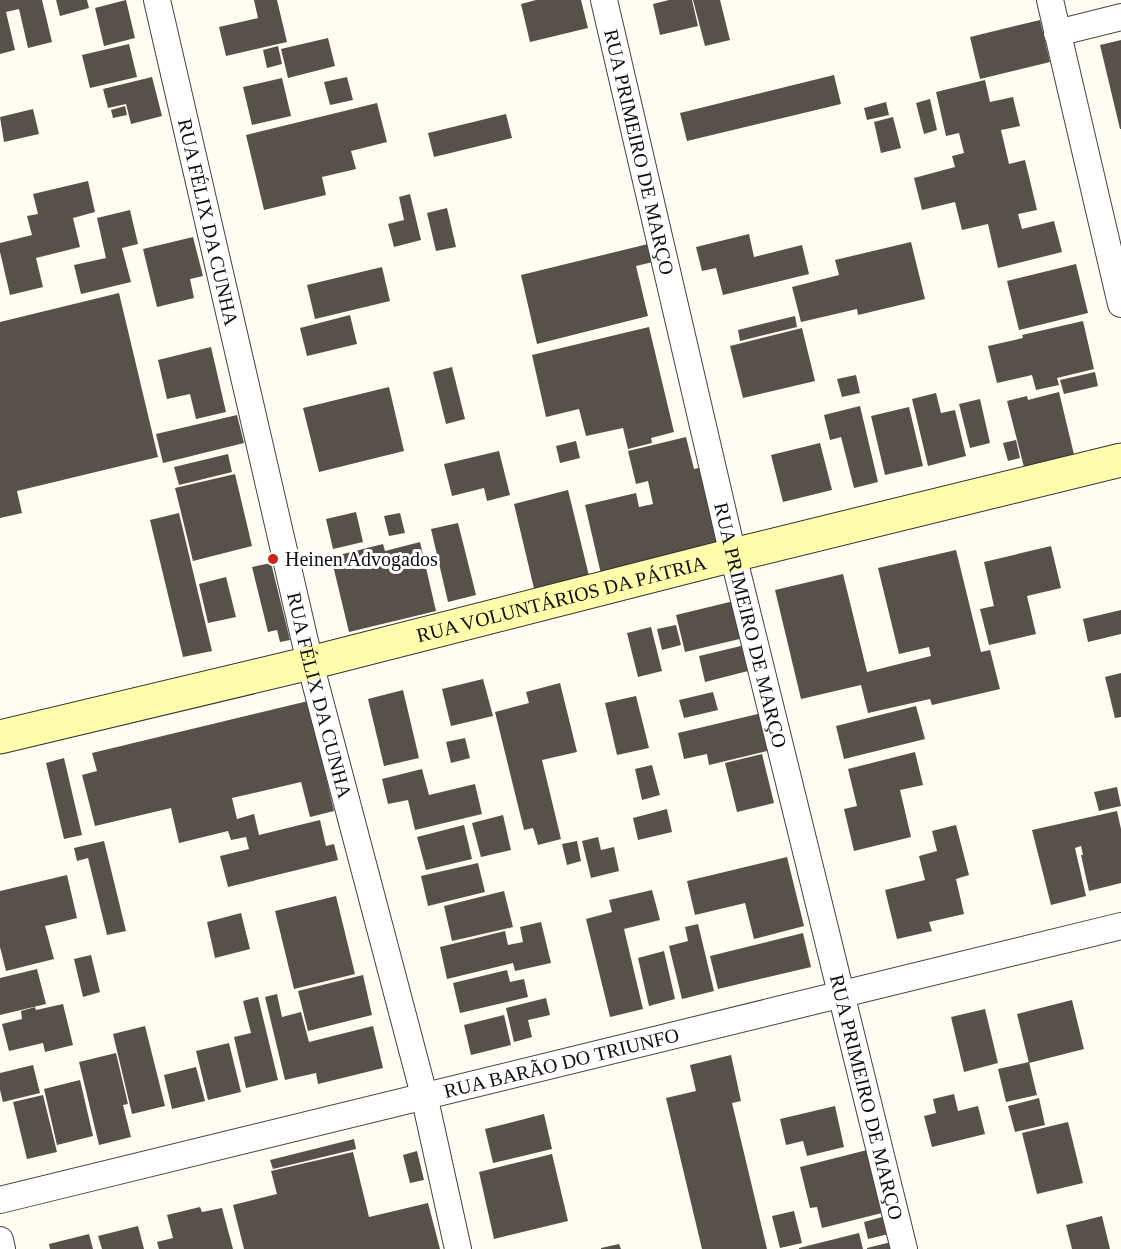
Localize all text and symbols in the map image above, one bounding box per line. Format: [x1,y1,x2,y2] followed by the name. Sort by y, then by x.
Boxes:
[600,27,679,277] street label: RUA PRIMEIRO DE MARÇO
[174,117,243,328] street label: RUA FÉLIX DA CUNHA
[710,500,791,750] street label: RUA PRIMEIRO DE MARÇO
[285,548,438,571] place label: Heinen Advogados
[414,551,709,646] street label: RUA VOLUNTÁRIOS DA PÁTRIA
[266,552,280,566] marker: Heinen Advogados
[283,590,356,801] street label: RUA FÉLIX DA CUNHA
[826,972,907,1222] street label: RUA PRIMEIRO DE MARÇO
[442,1023,681,1102] street label: RUA BARÃO DO TRIUNFO

